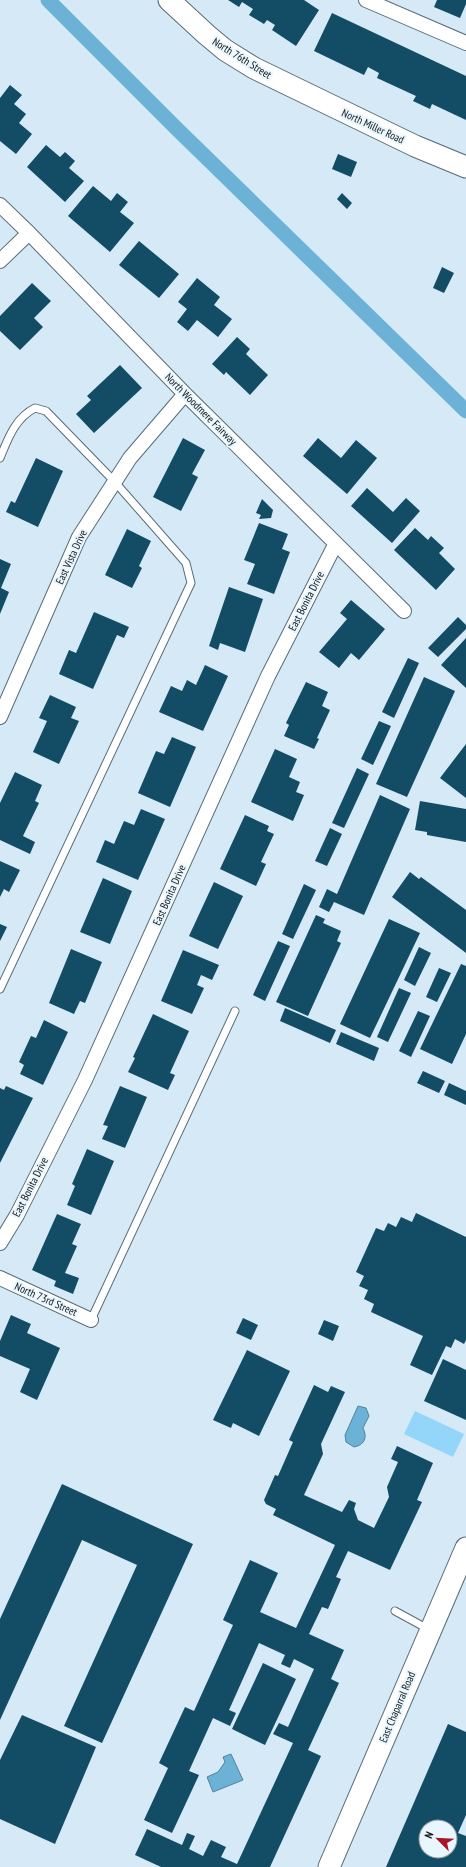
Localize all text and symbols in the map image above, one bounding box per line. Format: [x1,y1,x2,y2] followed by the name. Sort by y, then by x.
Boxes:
[210,34,274,82] street label: North 76th Street
[340,105,407,147] street label: North Miller Road
[162,370,241,449] street label: North Woodmere Fairway
[52,527,90,587] street label: East Vista Drive
[285,568,327,633] street label: East Bonita Drive
[149,862,189,928] street label: East Bonita Drive
[9,1154,51,1219] street label: East Bonita Drive
[13,1279,79,1319] street label: North 73rd Street
[376,1669,418,1745] street label: East Chaparral Road
[418,1819,458,1859] north arrow
[421,1829,436,1840] text: N

